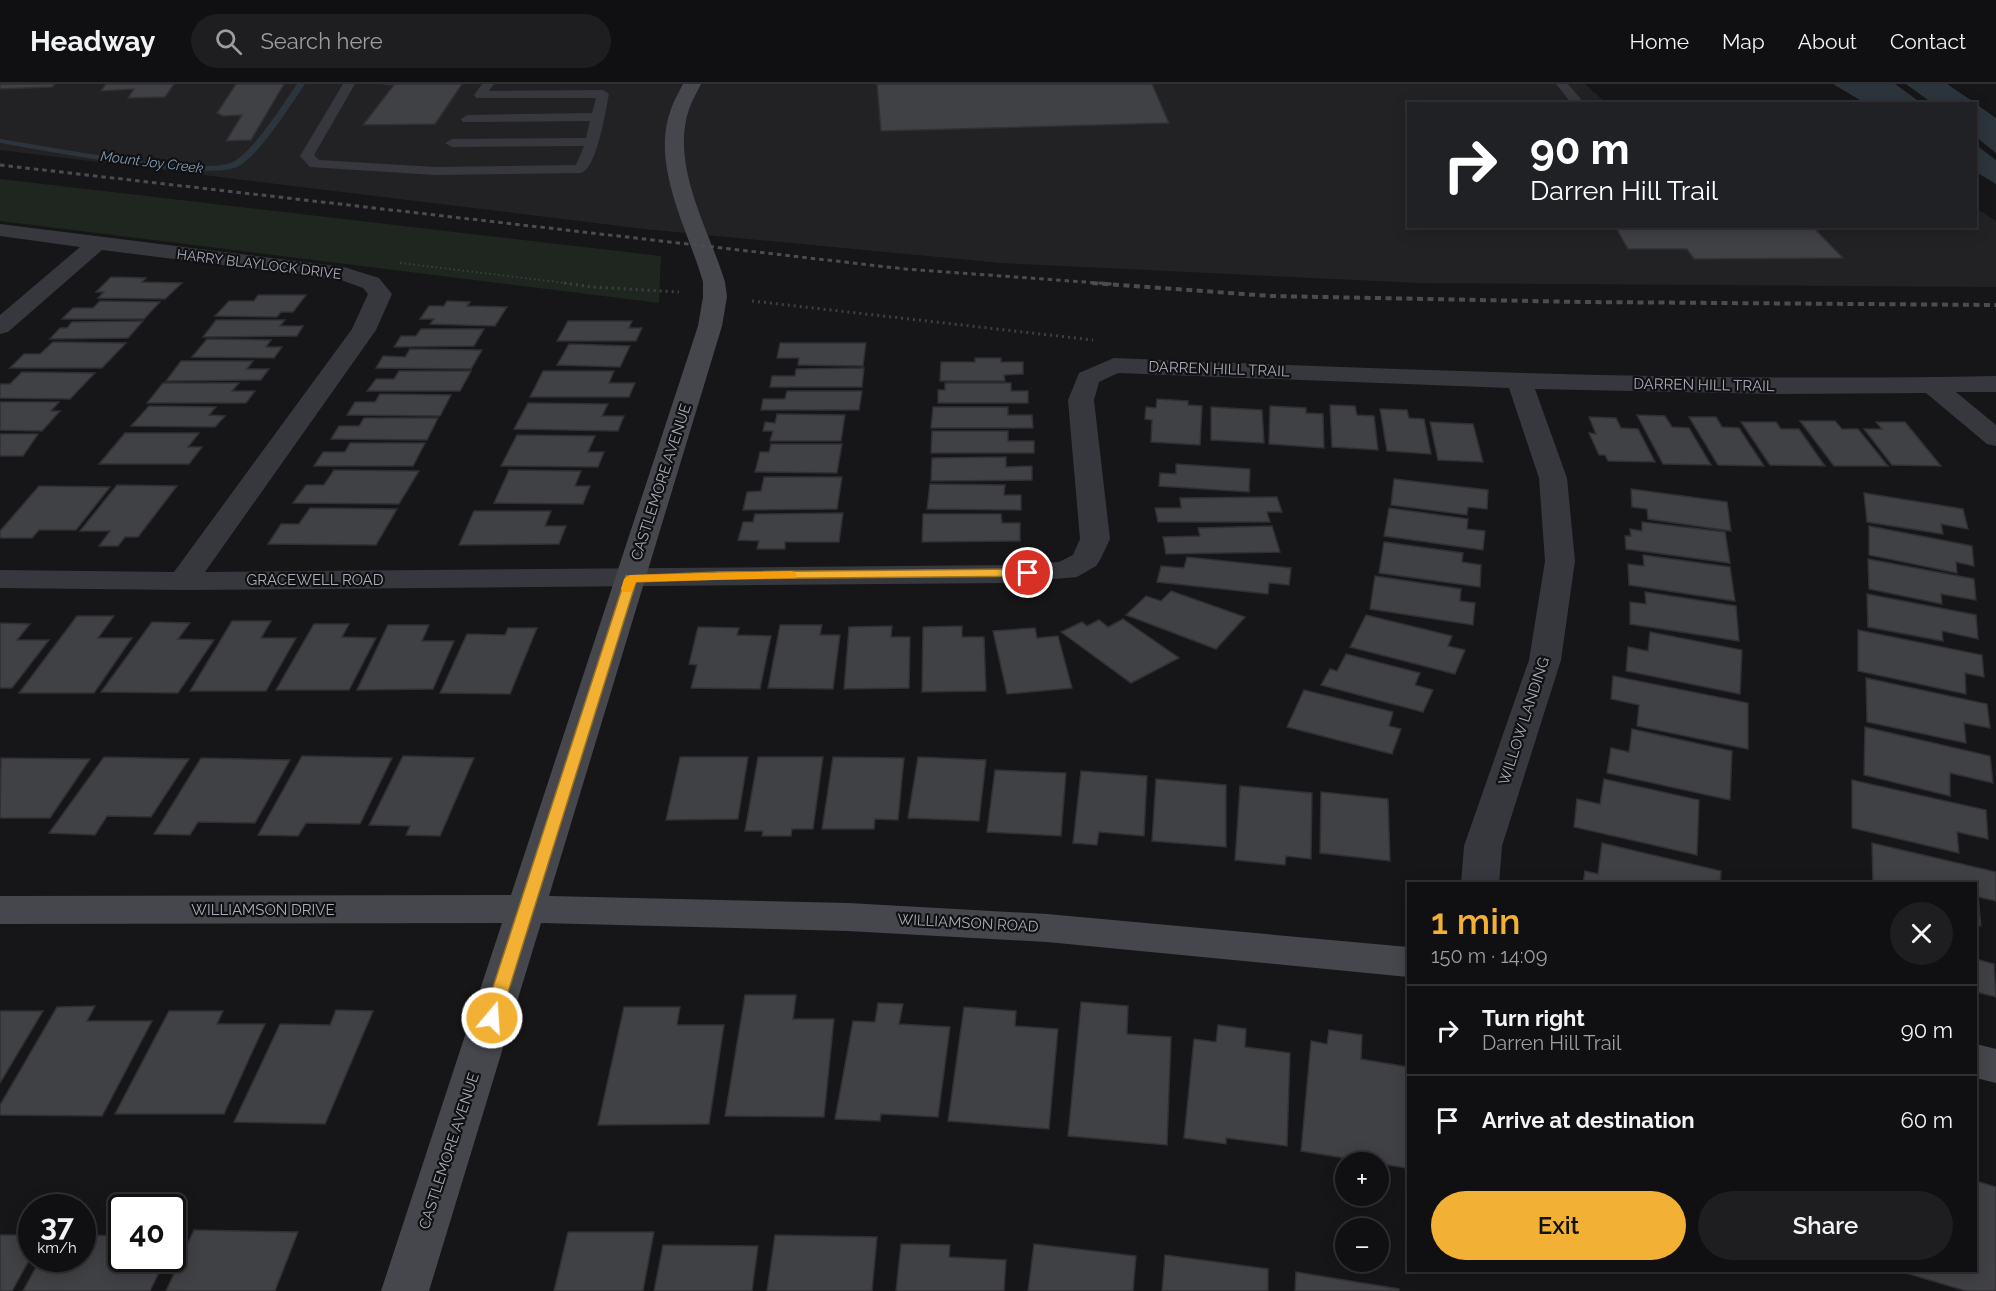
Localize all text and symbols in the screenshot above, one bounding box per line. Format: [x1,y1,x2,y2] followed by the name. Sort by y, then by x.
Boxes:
[191,14,611,68] search box
[30,25,155,58] text: Headway
[212,25,245,58] icon: search
[260,28,383,54] text: Search here
[1630,29,1689,54] text: Home
[1722,29,1765,54] text: Map
[1798,29,1857,54] text: About
[1890,29,1966,54] text: Contact
[1530,125,1630,174] text: 90 m
[1431,126,1509,204] icon: right
[100,148,205,176] water label: Mount Joy Creek
[1530,175,1718,206] text: Darren Hill Trail
[176,246,342,282] street label: HARRY BLAYLOCK DRIVE
[1148,358,1290,380] street label: DARREN HILL TRAIL
[1633,375,1775,395] street label: DARREN HILL TRAIL
[627,401,695,563] street label: CASTLEMORE AVENUE
[1002,547,1053,598] pin
[1011,556,1044,589] icon: arrive
[247,571,384,589] street label: GRACEWELL ROAD
[1495,655,1553,787] street label: WILLOW LANDING
[1431,900,1520,942] text: 1 min
[191,901,335,919] street label: WILLIAMSON DRIVE
[1890,902,1953,965] button: close
[897,910,1039,936] street label: WILLIAMSON ROAD
[1431,944,1547,968] text: 150 m · 14:09
[460,986,524,1050] position arrow
[1482,1005,1585,1031] text: Turn right
[1431,1014,1464,1047] icon: right
[1901,1017,1953,1043] text: 90 m
[1482,1031,1621,1055] text: Darren Hill Trail
[415,1070,483,1232] street label: CASTLEMORE AVENUE
[1431,1104,1464,1137] icon: arrive
[1482,1107,1695,1133] text: Arrive at destination
[1900,1107,1953,1133] text: 60 m
[1335,1152,1389,1272] map controls
[1335,1152,1389,1206] button: +
[1431,1191,1686,1260] button: Exit
[1698,1191,1953,1260] button: Share
[108,1194,186,1272] speed limit sign: 40
[40,1208,74,1243] text: 37
[1335,1218,1389,1272] button: −
[37,1239,77,1257] text: km/h

